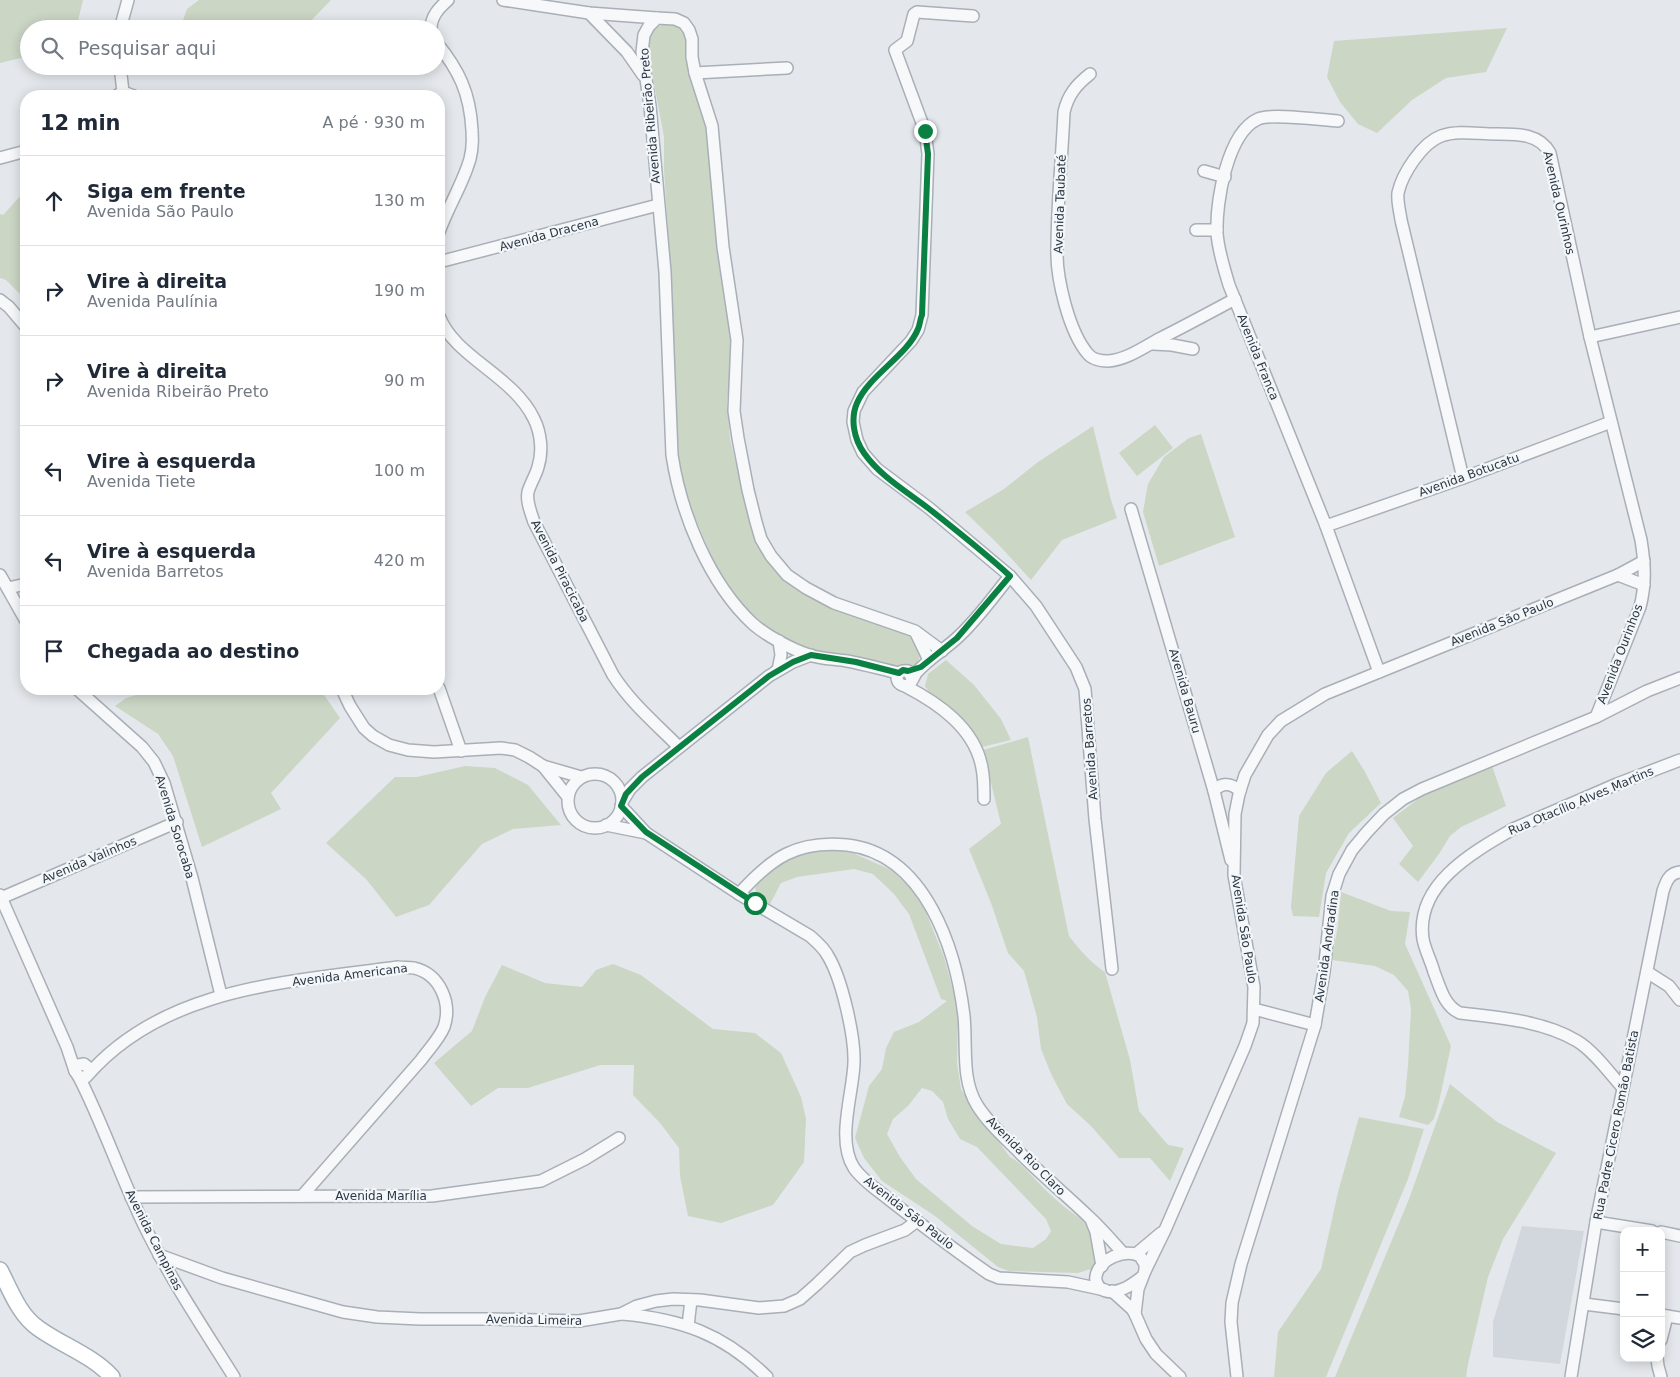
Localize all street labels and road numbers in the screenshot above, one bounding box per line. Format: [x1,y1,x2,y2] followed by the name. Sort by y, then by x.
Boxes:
[637,48,663,184] street label: Avenida Ribeirão Preto
[1540,150,1578,256] street label: Avenida Ourinhos
[1051,154,1069,254] street label: Avenida Taubaté
[498,214,600,254] street label: Avenida Dracena
[1234,312,1282,402] street label: Avenida Franca
[1417,450,1521,500] street label: Avenida Botucatu
[528,517,592,625] street label: Avenida Piracicaba
[1448,595,1556,649] street label: Avenida São Paulo
[1594,602,1646,706] street label: Avenida Ourinhos
[1166,647,1204,735] street label: Avenida Bauru
[1079,697,1101,801] street label: Avenida Barretos
[1506,764,1656,838] street label: Rua Otacílio Alves Martins
[153,773,197,881] street label: Avenida Sorocaba
[39,834,139,886] street label: Avenida Valinhos
[1228,873,1260,985] street label: Avenida São Paulo
[1312,889,1342,1003] street label: Avenida Andradina
[291,961,409,989] street label: Avenida Americana
[1591,1029,1641,1221] street label: Rua Padre Cicero Romão Batista
[984,1114,1068,1198] street label: Avenida Rio Claro
[861,1174,957,1252] street label: Avenida São Paulo
[122,1187,186,1293] street label: Avenida Campinas
[335,1189,427,1203] street label: Avenida Marília
[486,1312,582,1328] street label: Avenida Limeira

